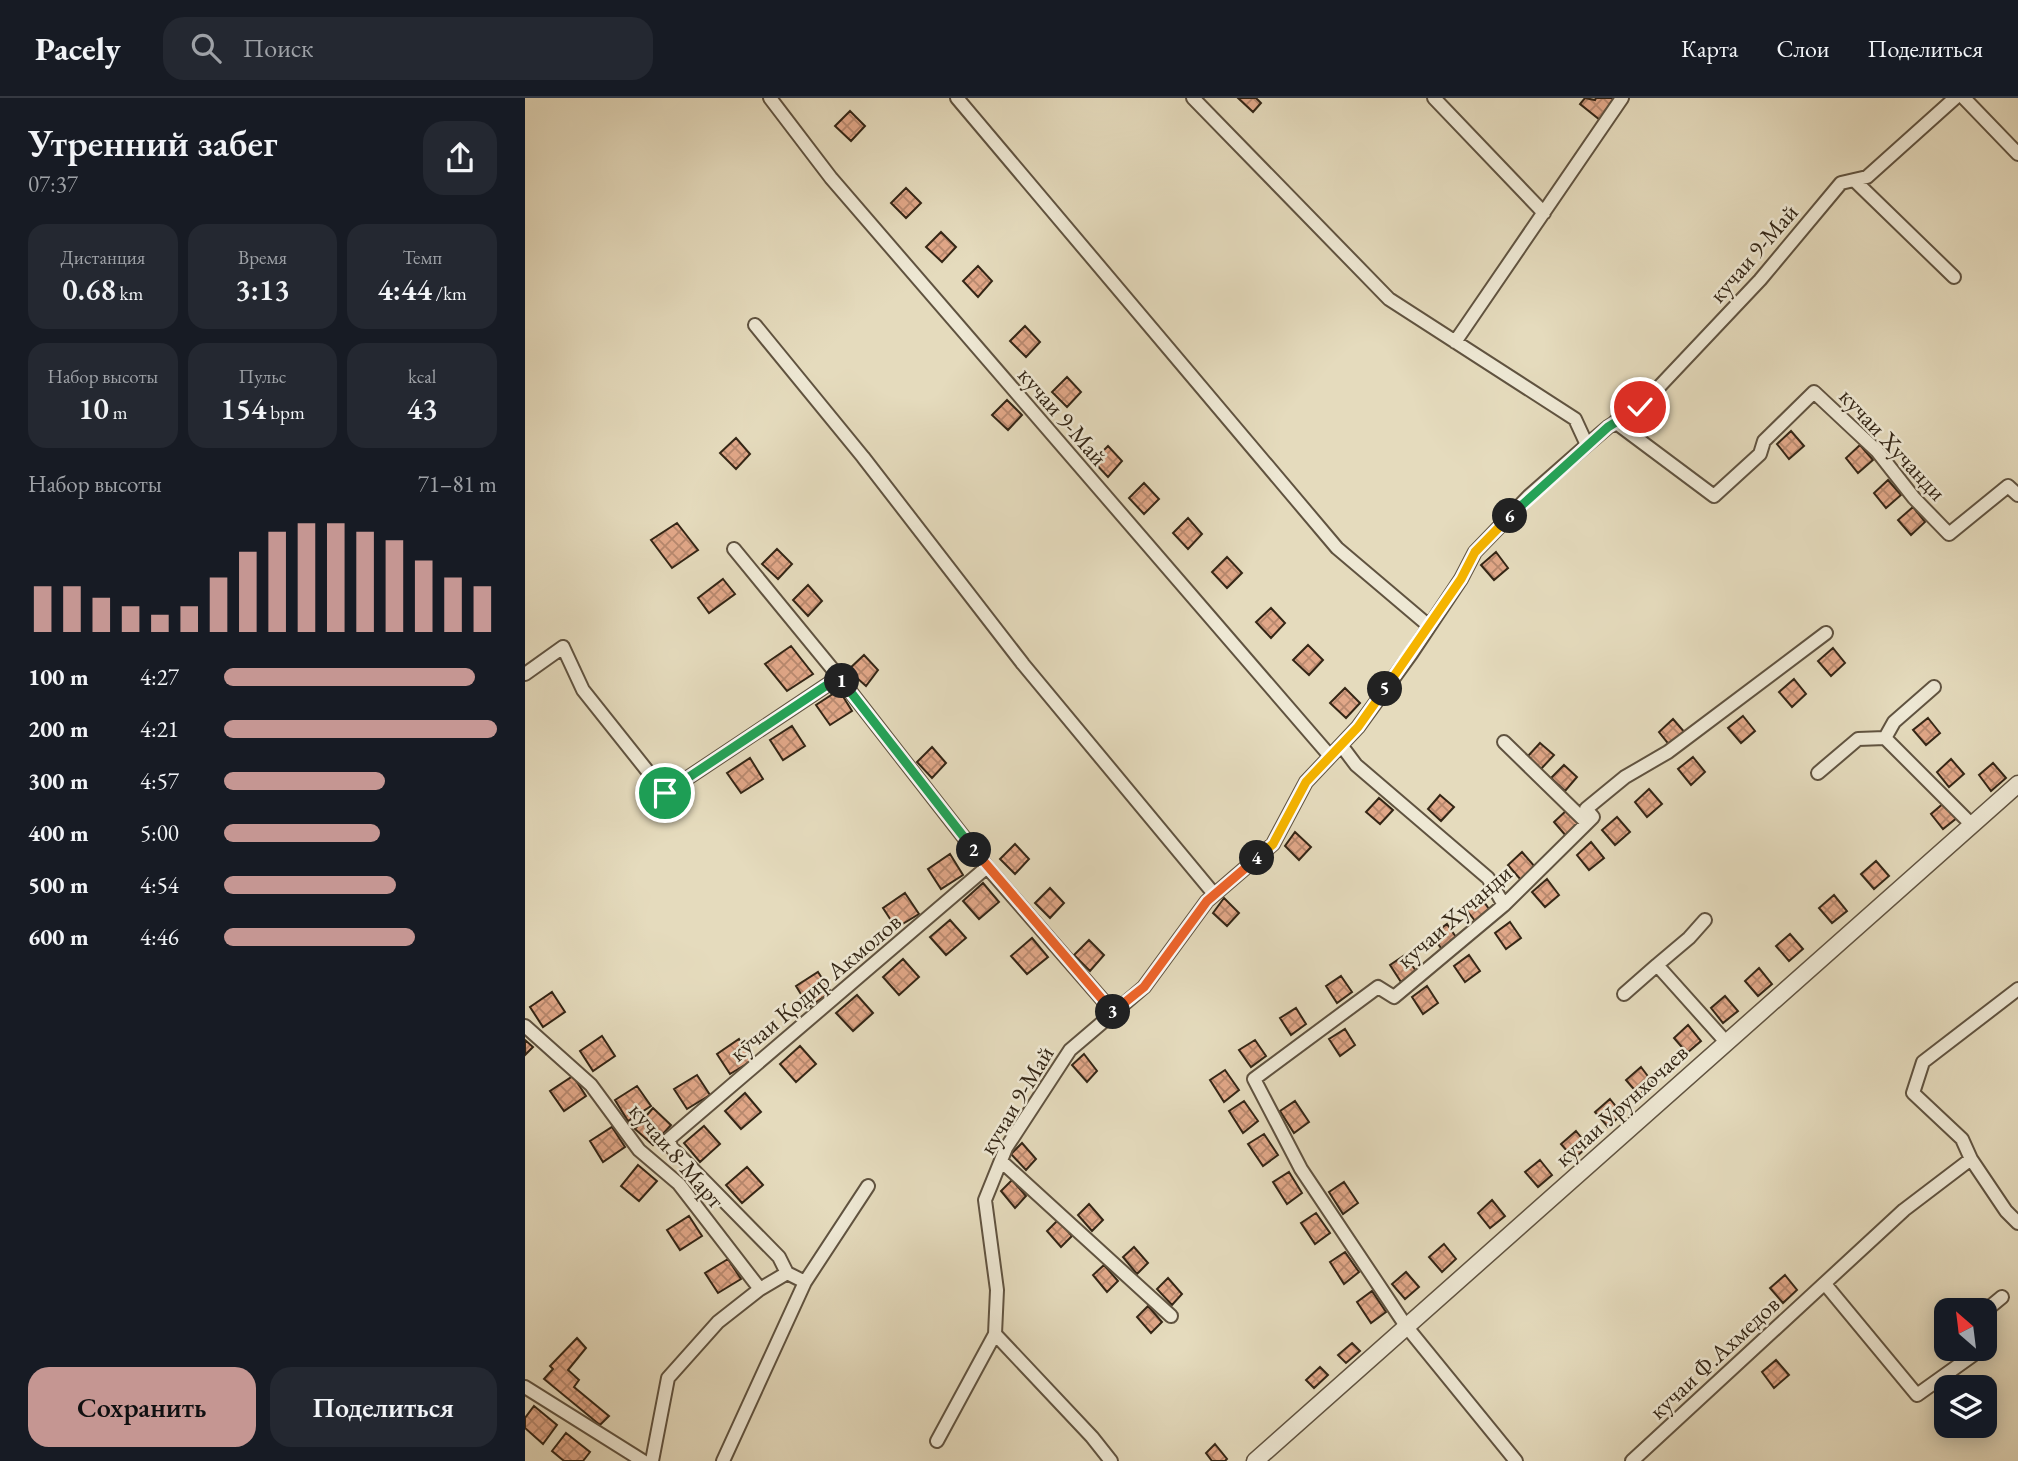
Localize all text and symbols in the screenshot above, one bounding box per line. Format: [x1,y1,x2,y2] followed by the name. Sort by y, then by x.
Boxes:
[163,17,653,80] search box
[35,27,121,70] text: Pacely
[187,29,225,67] icon: search
[243,31,313,65] text: Поиск
[1681,33,1738,64] text: Карта
[1776,33,1830,64] text: Слои
[1868,33,1983,64] text: Поделиться
[28,118,278,167] text: Утренний забег
[423,121,497,195] button: share
[28,169,78,199] text: 07:37
[1702,197,1805,309] street label: кучаи 9-Май
[60,245,145,270] text: Дистанция
[238,245,287,270] text: Время
[402,245,442,270] text: Темп
[62,270,116,309] text: 0.68
[235,270,290,309] text: 3:13
[377,270,432,309] text: 4:44
[116,281,143,306] text: km
[432,281,467,306] text: /km
[1012,360,1115,472] street label: кучаи 9-Май
[48,364,158,389] text: Набор высоты
[238,364,287,389] text: Пульс
[408,364,436,389] text: kcal
[1610,377,1670,437] pin
[1833,381,1953,507] street label: кучаи Хучанди
[1621,388,1659,426] icon: check
[78,389,109,428] text: 10
[220,389,266,428] text: 154
[407,389,438,428] text: 43
[109,400,128,425] text: m
[266,400,305,425] text: bpm
[28,469,162,499] text: Набор высоты
[418,469,497,499] text: 71–81 m
[1493,498,1527,534] pin: 6
[1504,503,1515,528] text: 6
[28,662,89,692] text: 100 m
[140,662,179,692] text: 4:27
[825,664,859,698] pin: 1
[836,668,847,693] text: 1
[1367,672,1403,706] pin: 5
[1379,676,1390,701] text: 5
[28,714,89,744] text: 200 m
[140,714,179,744] text: 4:21
[635,763,695,823] pin
[28,766,89,796] text: 300 m
[140,766,179,796] text: 4:57
[646,774,684,812] icon: arrive
[28,818,89,848] text: 400 m
[140,818,179,848] text: 5:00
[957,832,991,868] pin: 2
[968,837,979,862] text: 2
[1239,840,1275,876] pin: 4
[1251,845,1262,870] text: 4
[1390,857,1518,975] street label: кучаи Хучанди
[28,870,89,900] text: 500 m
[140,870,179,900] text: 4:54
[723,906,907,1068] street label: кӯчаи Қодир Акмолов
[28,922,89,952] text: 600 m
[140,922,179,952] text: 4:46
[1095,995,1131,1030] pin: 3
[1107,999,1118,1024] text: 3
[1548,1037,1694,1173] street label: кучаи Урунхочаев
[971,1040,1061,1160] street label: кучаи 9-Май
[622,1095,732,1215] street label: кучаи 8-Март
[1642,1288,1786,1426] street label: кучаи Ф.Ахмедов
[1934,1298,1997,1362] north arrow
[1934,1298,1997,1438] map controls
[28,1367,256,1447] button: Сохранить
[270,1367,497,1447] button: Поделиться
[1934,1375,1997,1438] button: layers

